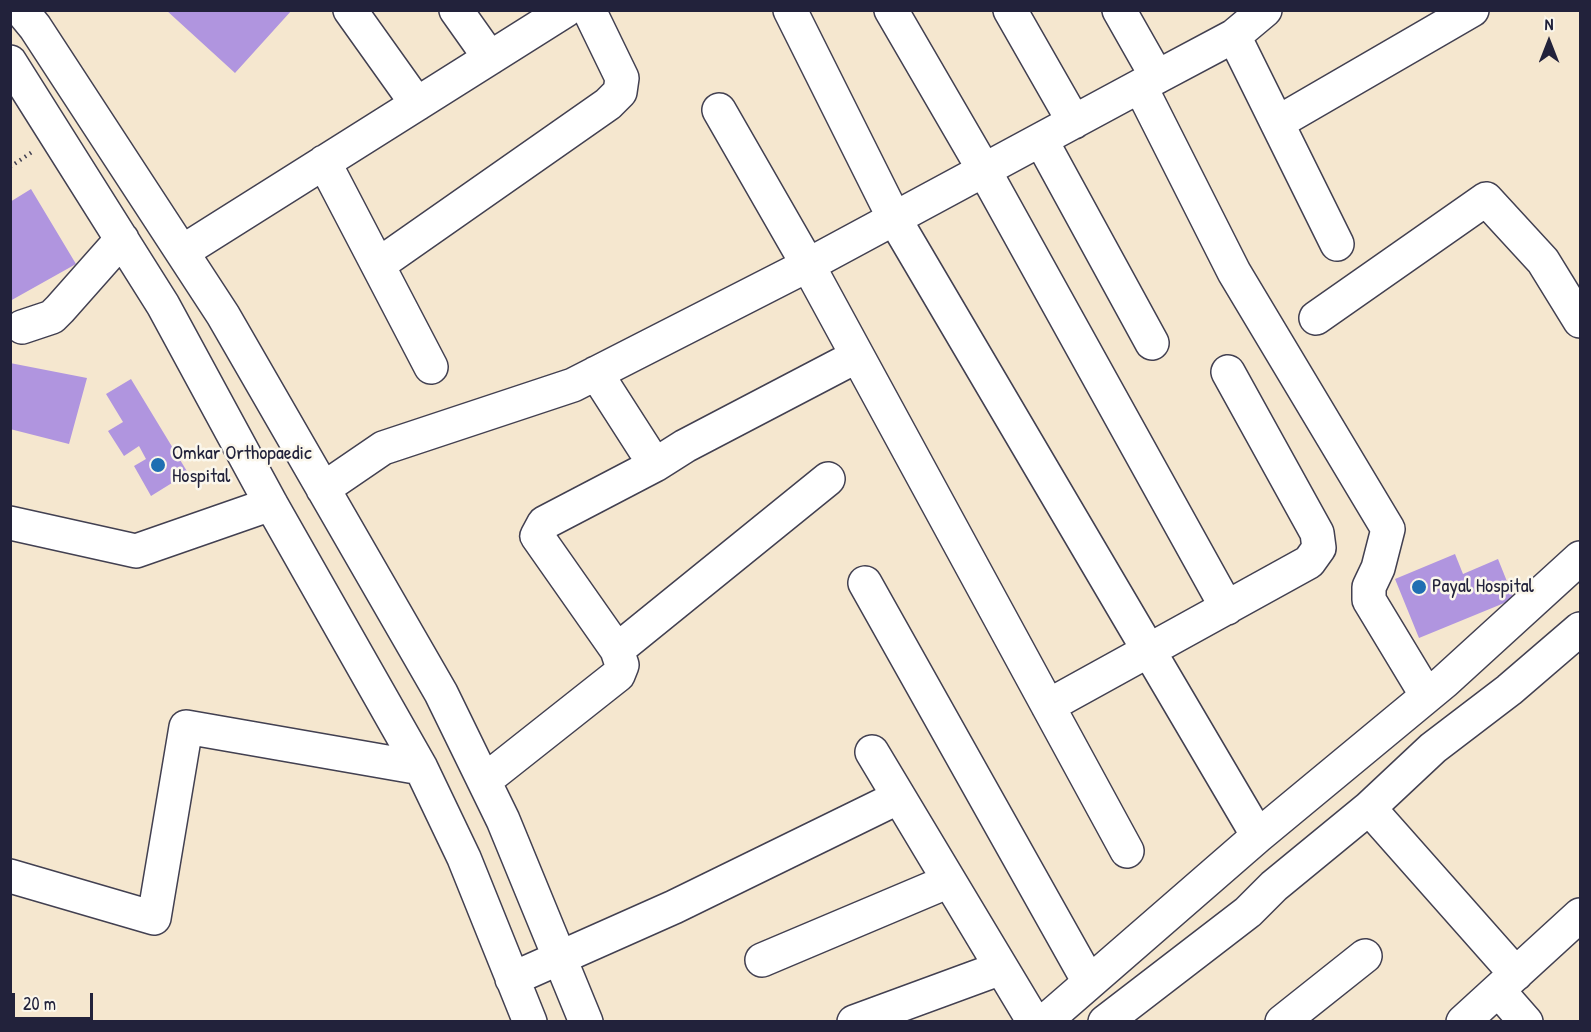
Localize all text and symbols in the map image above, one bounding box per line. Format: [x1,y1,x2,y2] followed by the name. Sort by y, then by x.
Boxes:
[1519,12,1579,72] north arrow
[1545,13,1553,35] text: N
[172,442,312,489] place label: Omkar Orthopaedic Hospital
[149,456,167,474] marker: Omkar Orthopaedic Hospital
[1432,575,1534,599] place label: Payal Hospital
[1410,578,1428,596] marker: Payal Hospital
[15,981,96,1019] scale bar
[23,991,56,1016] text: 20 m

